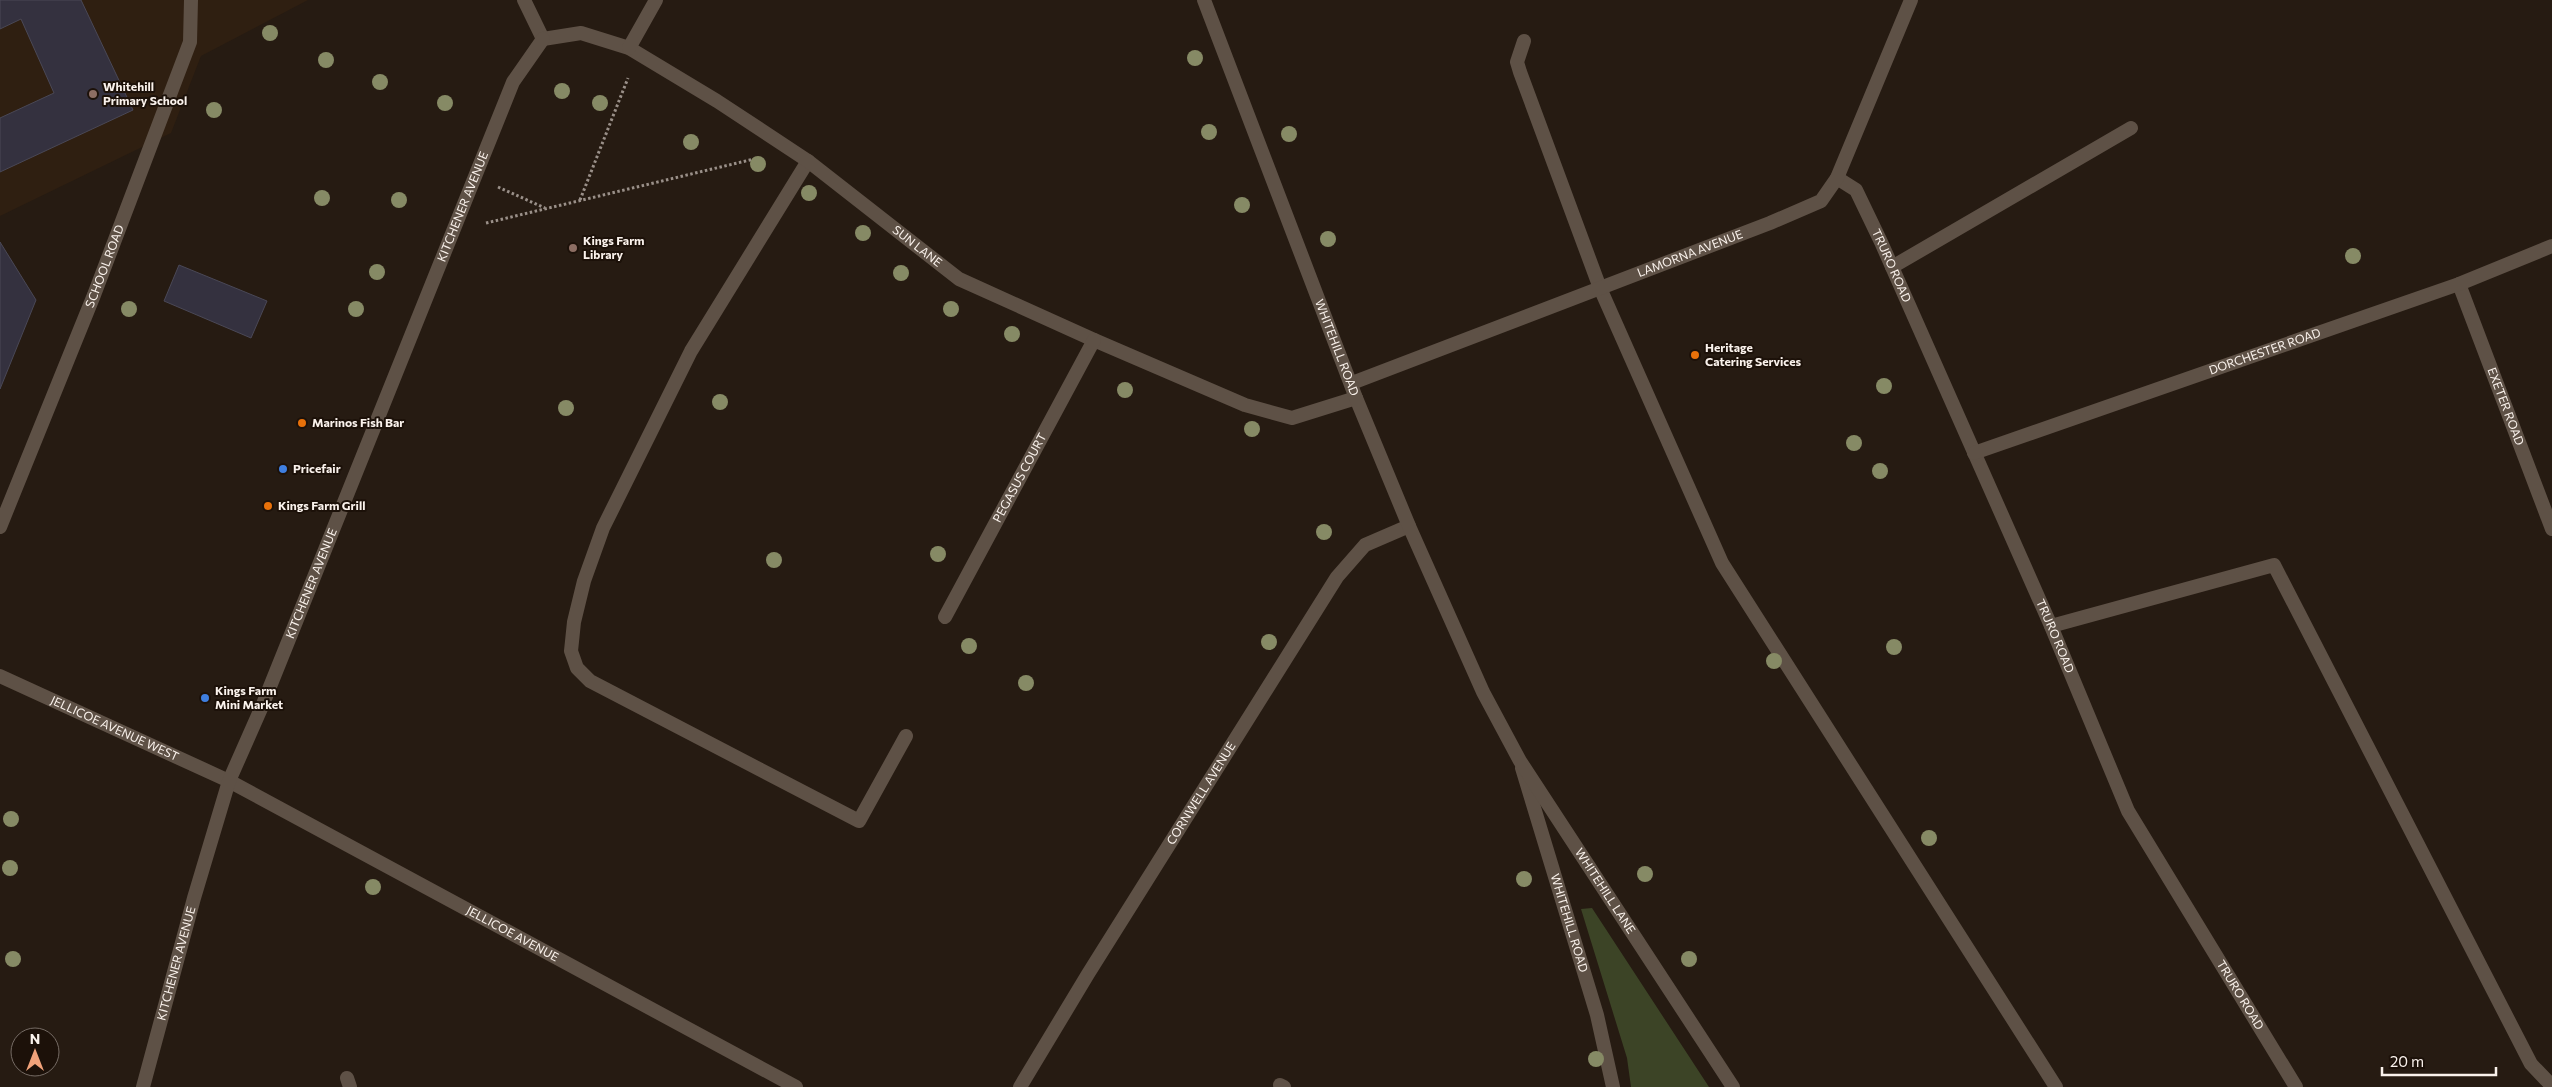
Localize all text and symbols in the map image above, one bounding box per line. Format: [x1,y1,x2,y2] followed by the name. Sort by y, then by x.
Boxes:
[103,79,187,107] place label: Whitehill Primary School
[87,88,99,100] marker: Whitehill Primary School
[434,149,490,263] street label: KITCHENER AVENUE
[82,222,126,309] street label: SCHOOL ROAD
[890,222,945,269] street label: SUN LANE
[1635,226,1744,279] street label: LAMORNA AVENUE
[1870,226,1915,304] street label: TRURO ROAD
[583,233,645,261] place label: Kings Farm Library
[567,242,579,254] marker: Kings Farm Library
[1313,297,1362,398] street label: WHITEHILL ROAD
[2207,325,2322,377] street label: DORCHESTER ROAD
[1705,340,1801,368] place label: Heritage Catering Services
[1689,349,1701,361] marker: Heritage Catering Services
[2485,365,2528,447] street label: EXETER ROAD
[312,415,404,429] place label: Marinos Fish Bar
[296,417,308,429] marker: Marinos Fish Bar
[989,430,1049,524] street label: PEGASUS COURT
[293,461,341,475] place label: Pricefair
[277,463,289,475] marker: Pricefair
[278,498,365,512] place label: Kings Farm Grill
[262,500,274,512] marker: Kings Farm Grill
[282,526,339,640] street label: KITCHENER AVENUE
[2034,597,2078,675] street label: TRURO ROAD
[215,683,283,711] place label: Kings Farm Mini Market
[48,692,181,763] street label: JELLICOE AVENUE WEST
[199,692,211,704] marker: Kings Farm Mini Market
[1163,739,1238,847] street label: CORNWELL AVENUE
[1573,845,1639,936] street label: WHITEHILL LANE
[1548,872,1592,974] street label: WHITEHILL ROAD
[464,902,562,964] street label: JELLICOE AVENUE
[153,905,197,1022] street label: KITCHENER AVENUE
[2214,957,2267,1032] street label: TRURO ROAD
[10,1027,60,1077] north arrow
[30,1030,40,1047] text: N
[2382,1044,2496,1076] scale bar
[2390,1052,2424,1070] text: 20 m

